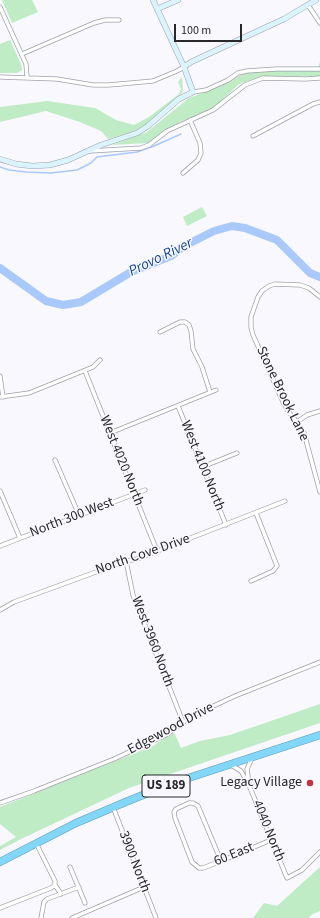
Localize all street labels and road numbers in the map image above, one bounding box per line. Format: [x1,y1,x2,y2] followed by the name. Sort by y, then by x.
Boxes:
[252,344,312,444] street label: Stone Brook Lane
[95,414,147,508] street label: West 4020 North
[176,419,228,513] street label: West 4100 North
[28,494,116,542] street label: North 300 West
[94,531,192,579] street label: North Cove Drive
[127,594,177,690] street label: West 3960 North
[125,699,217,759] street label: Edgewood Drive
[142,775,190,797] road number: US 189
[248,798,288,864] street label: 4040 North
[115,829,153,895] street label: 3900 North
[212,839,256,871] street label: 60 East

